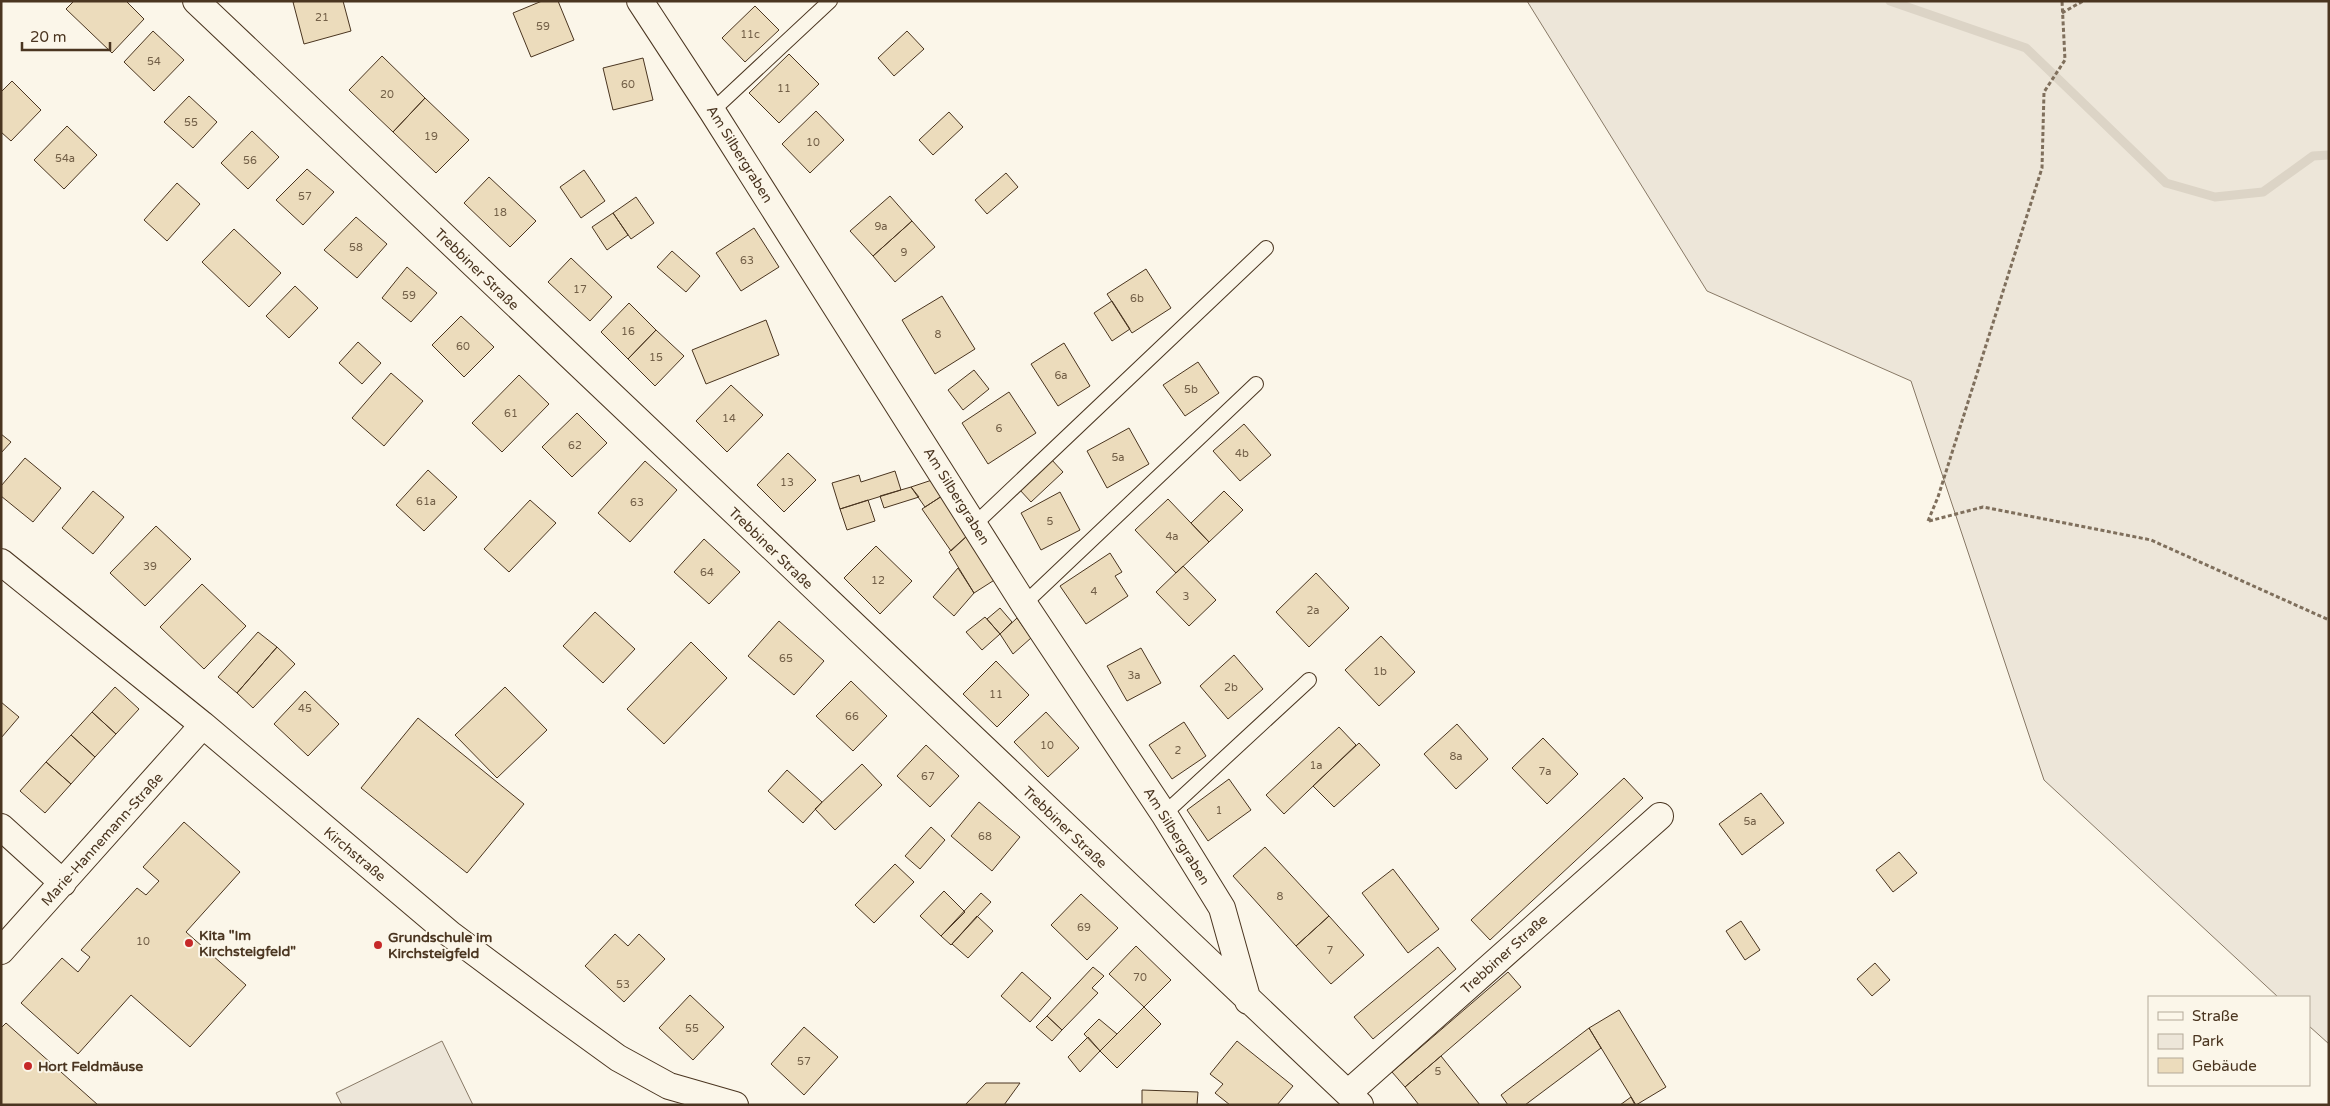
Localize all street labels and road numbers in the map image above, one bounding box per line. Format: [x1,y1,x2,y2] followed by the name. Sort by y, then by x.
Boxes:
[703,102,776,206] street label: Am Silbergraben
[431,225,522,314] street label: Trebbiner Straße
[920,444,993,548] street label: Am Silbergraben
[725,504,816,593] street label: Trebbiner Straße
[38,769,167,910] street label: Marie-Hannemann-Straße
[1019,783,1110,872] street label: Trebbiner Straße
[1140,784,1213,888] street label: Am Silbergraben
[320,824,389,885] street label: Kirchstraße
[1458,911,1551,998] street label: Trebbiner Straße

